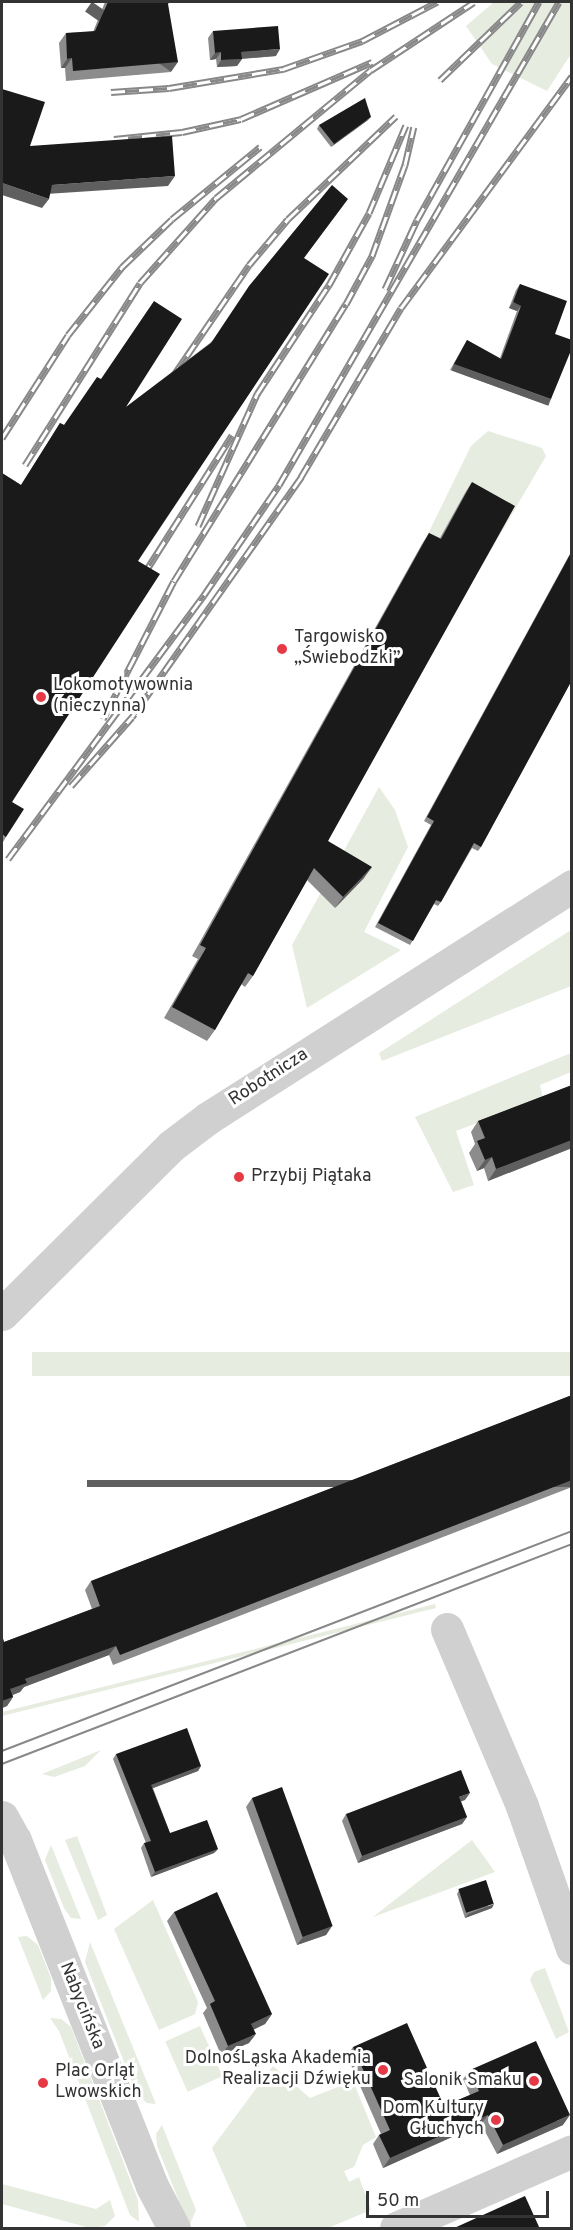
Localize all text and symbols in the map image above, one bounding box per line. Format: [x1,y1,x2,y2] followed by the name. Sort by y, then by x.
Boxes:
[294,628,401,670] place label: Targowisko „Świebodzki”
[275,642,289,656] marker: Targowisko „Świebodzki”
[53,676,193,718] place label: Lokomotywownia (nieczynna)
[34,690,48,704] marker: Lokomotywownia (nieczynna)
[225,1044,313,1112] street label: Robotnicza
[251,1166,371,1188] place label: Przybij Piątaka
[232,1170,246,1184] marker: Przybij Piątaka
[54,1959,108,2053] street label: Nabycińska
[184,2049,371,2092] place label: DolnośLąska Akademia Realizacji Dźwięku
[55,2062,142,2104] place label: Plac Orląt Lwowskich
[376,2063,390,2077] marker: DolnośLąska Akademia Realizacji Dźwięku
[404,2070,522,2092] place label: Salonik Smaku
[527,2074,541,2088] marker: Salonik Smaku
[36,2076,50,2090] marker: Plac Orląt Lwowskich
[383,2099,484,2142] place label: Dom Kultury Głuchych
[489,2113,503,2127] marker: Dom Kultury Głuchych
[369,2179,552,2217] scale bar
[377,2190,419,2213] text: 50 m

